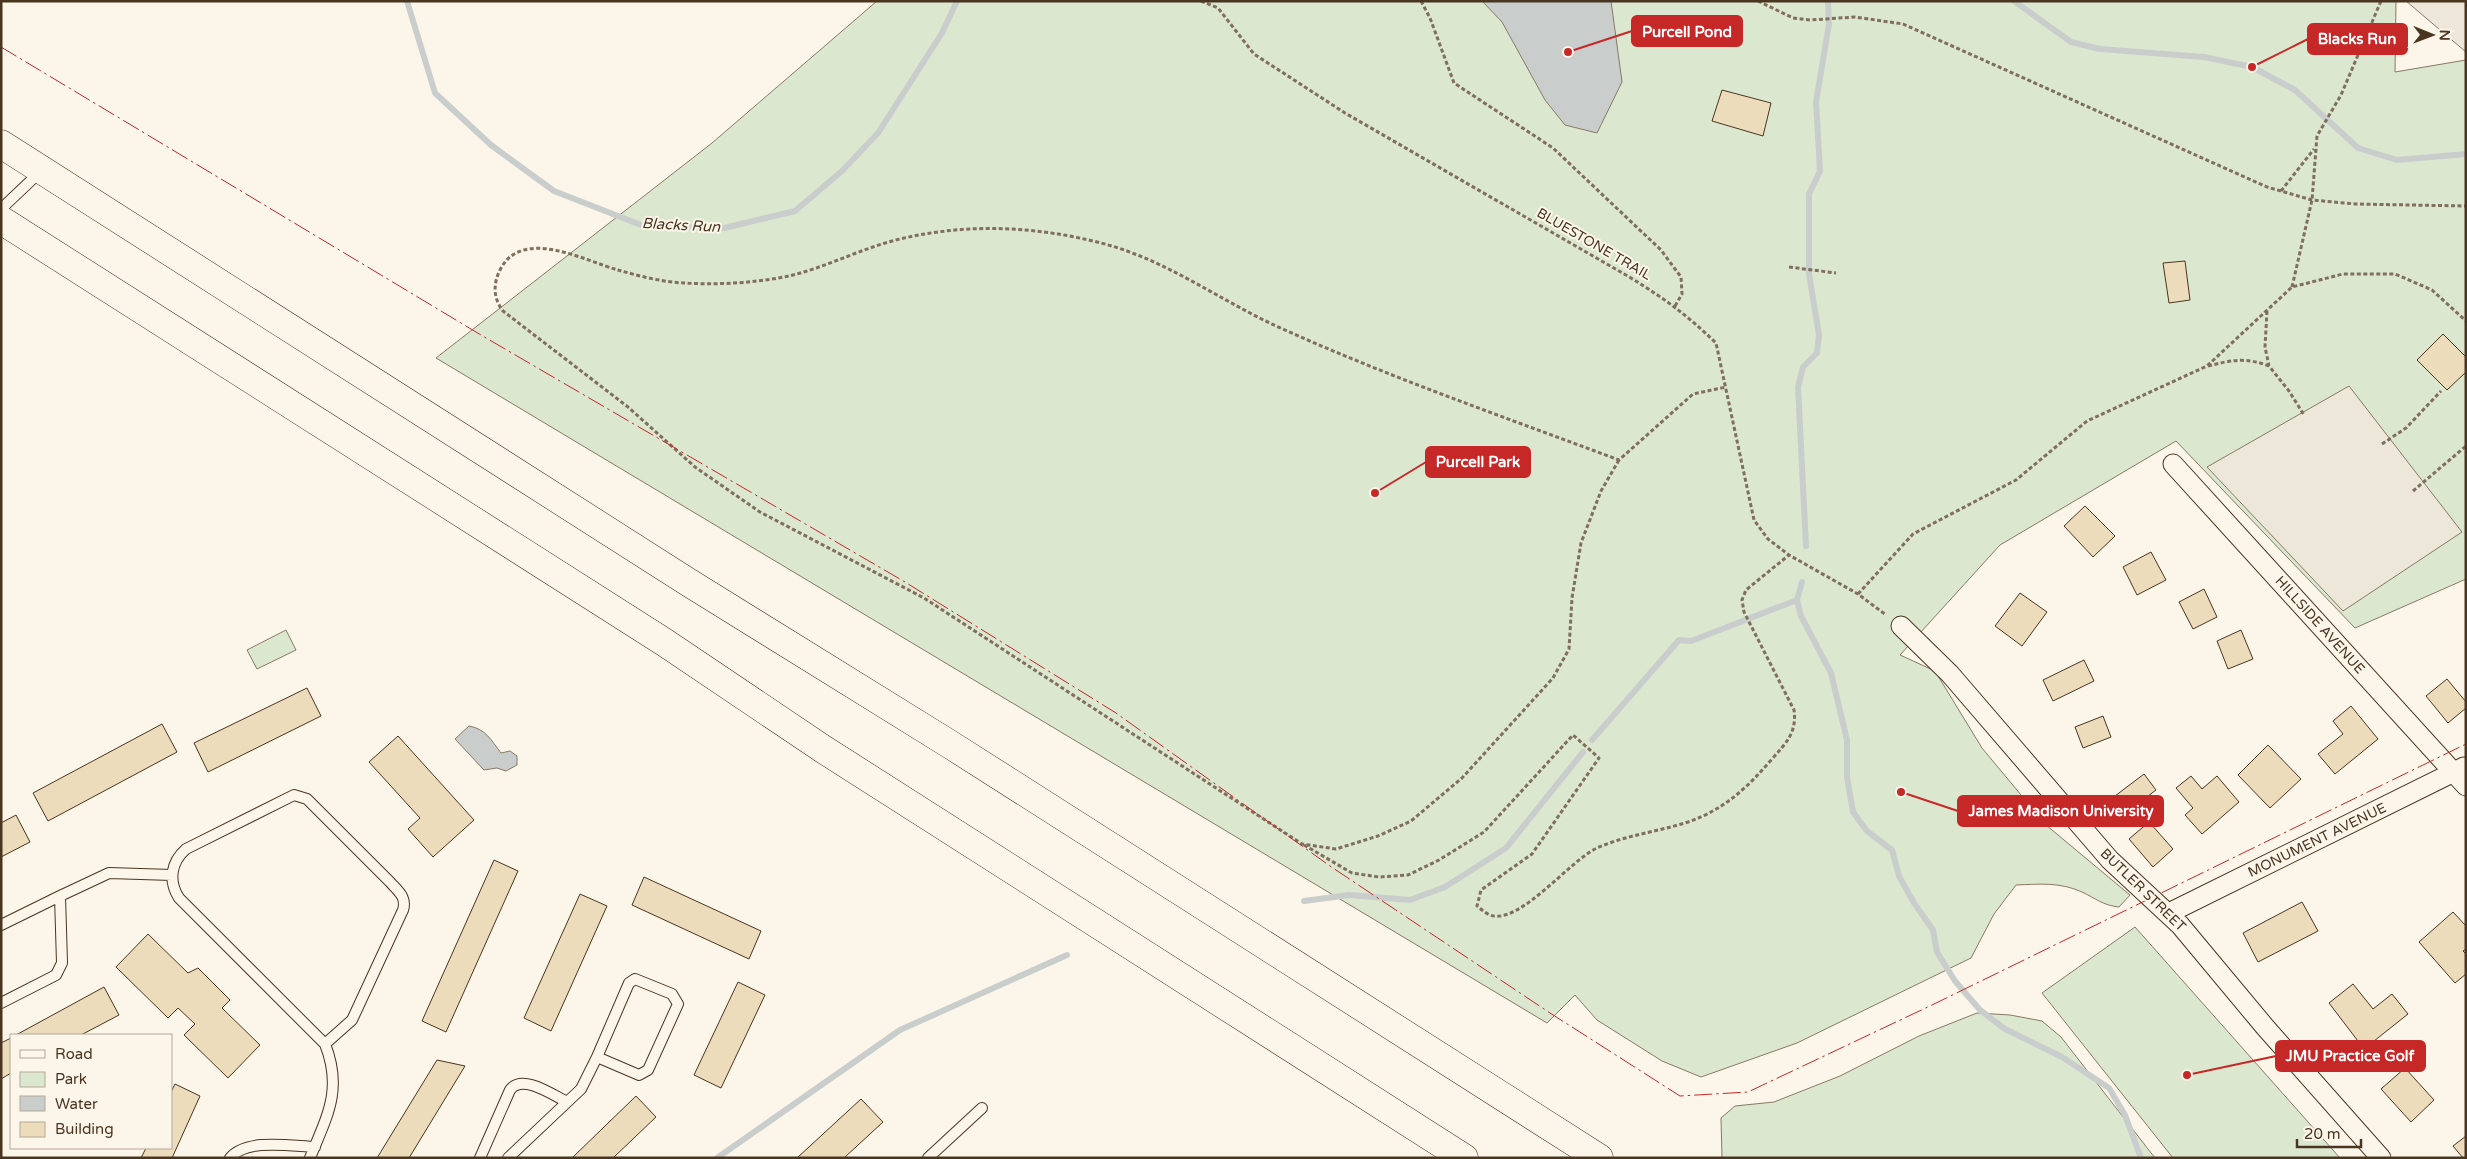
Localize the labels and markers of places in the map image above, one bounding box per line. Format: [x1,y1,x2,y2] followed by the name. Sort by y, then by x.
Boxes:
[1632,16,1742,46] callout: Purcell Pond
[2308,24,2407,54] callout: Blacks Run
[1426,447,1530,477] callout: Purcell Park
[1958,796,2163,826] callout: James Madison University
[2276,1041,2425,1071] callout: JMU Practice Golf

